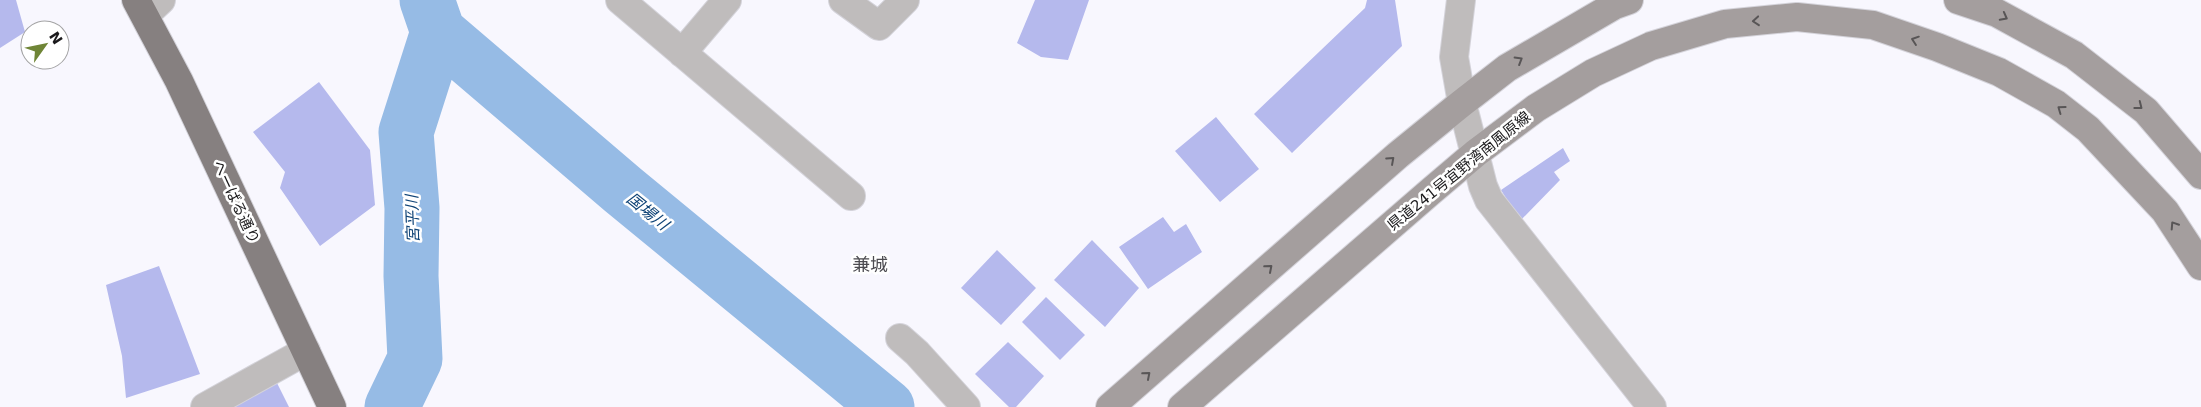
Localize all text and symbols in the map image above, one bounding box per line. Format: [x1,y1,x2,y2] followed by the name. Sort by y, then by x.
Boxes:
[1999,11,2008,21] one-way arrow
[1751,15,1759,26] one-way arrow
[20,20,70,70] north arrow
[46,29,66,47] text: N
[1911,35,1920,45] one-way arrow
[1514,57,1523,67] one-way arrow
[2133,100,2143,109] one-way arrow
[2057,106,2067,115] one-way arrow
[1384,108,1534,234] street label: 県道241号宜野湾南風原線
[209,157,263,247] street label: へーばる通り
[1386,157,1395,166] one-way arrow
[623,189,674,235] water label: 国場川
[402,193,423,243] water label: 宮平川
[2171,221,2180,230] one-way arrow
[852,254,888,275] district label: 兼城
[1264,264,1273,273] one-way arrow
[1142,372,1151,381] one-way arrow

